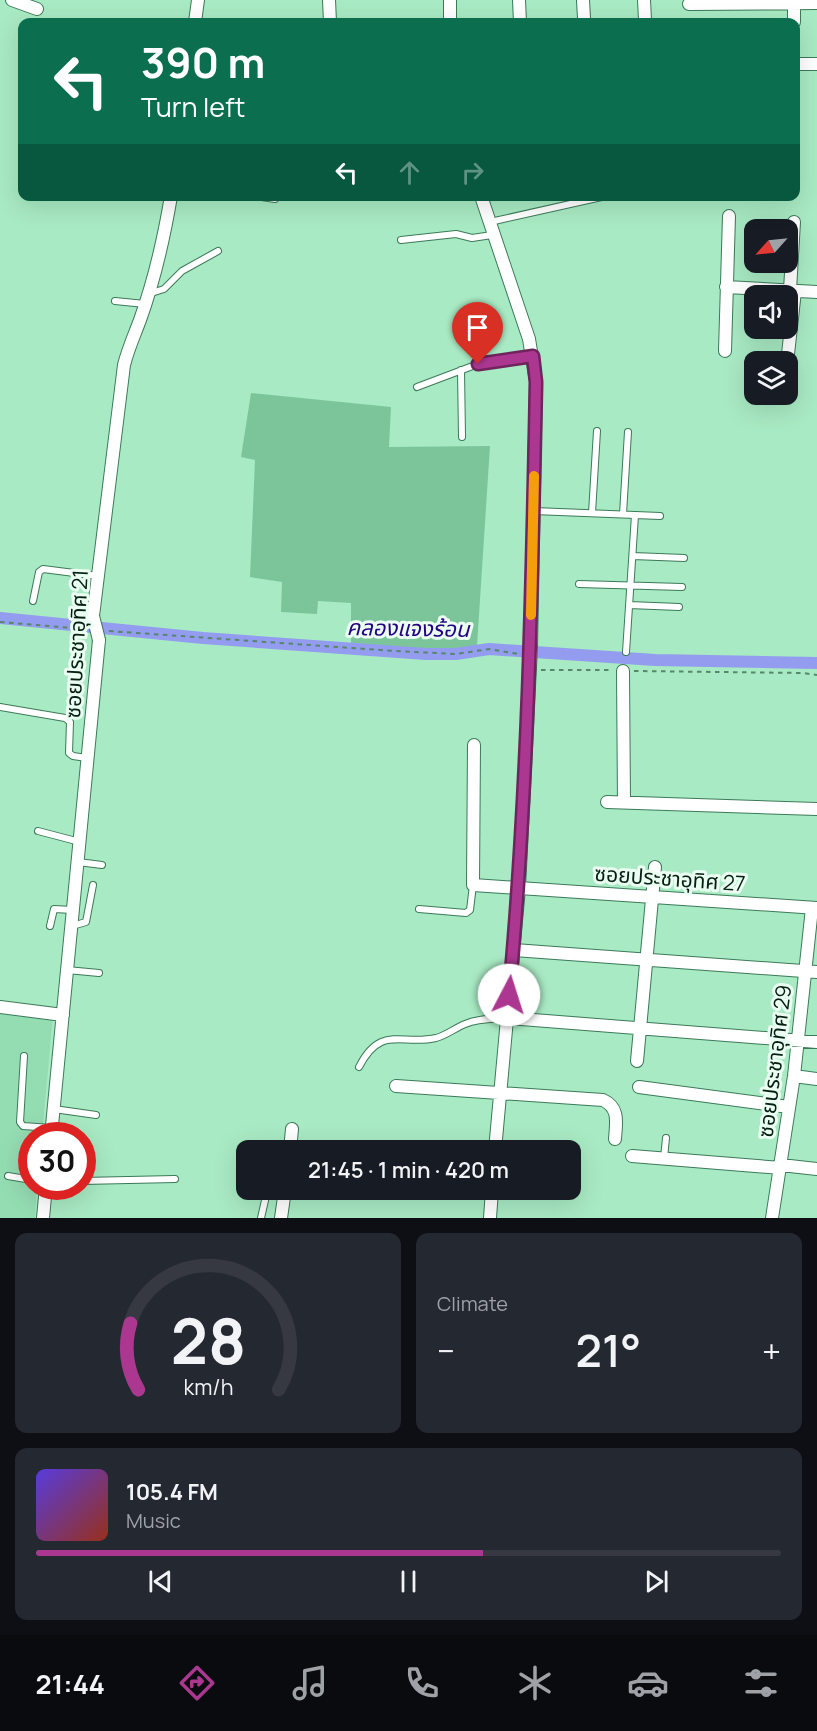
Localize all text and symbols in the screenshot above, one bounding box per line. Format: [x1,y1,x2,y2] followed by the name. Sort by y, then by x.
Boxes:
[141,33,265,91] text: 390 m
[42,42,120,120] icon: left
[141,88,245,125] text: Turn left
[330,156,363,189] icon: left
[393,156,426,189] icon: ahead
[456,156,489,189] icon: right
[744,219,798,273] north arrow
[744,219,798,405] map controls
[744,285,798,339] button: sound
[452,302,503,364] pin
[461,311,494,344] icon: arrive
[744,351,798,405] button: layers
[58,569,94,719] street label: ซอยประชาอุทิศ 21
[346,612,471,644] water label: คลองแจงร้อน
[594,859,746,897] street label: ซอยประชาอุทิศ 27
[477,963,541,1027] position arrow
[751,983,797,1139] street label: ซอยประชาอุทิศ 29
[18,1122,96,1200] speed limit sign: 30
[308,1155,509,1185] text: 21:45 · 1 min · 420 m
[437,1290,508,1317] text: Climate
[170,1297,246,1383] text: 28
[576,1319,641,1381] text: 21°
[437,1328,455,1373] text: −
[762,1328,781,1373] text: +
[183,1372,233,1401] text: km/h
[126,1477,218,1507] text: 105.4 FM
[126,1507,181,1534] text: Music
[144,1565,177,1598] icon: previous
[392,1565,425,1598] icon: pause
[640,1565,673,1598] icon: next
[176,1662,218,1704] icon: directions
[289,1662,331,1704] icon: music
[401,1662,443,1704] icon: phone
[514,1662,556,1704] icon: climate
[627,1662,669,1704] icon: car
[740,1662,782,1704] icon: filters
[35,1665,105,1702] text: 21:44

